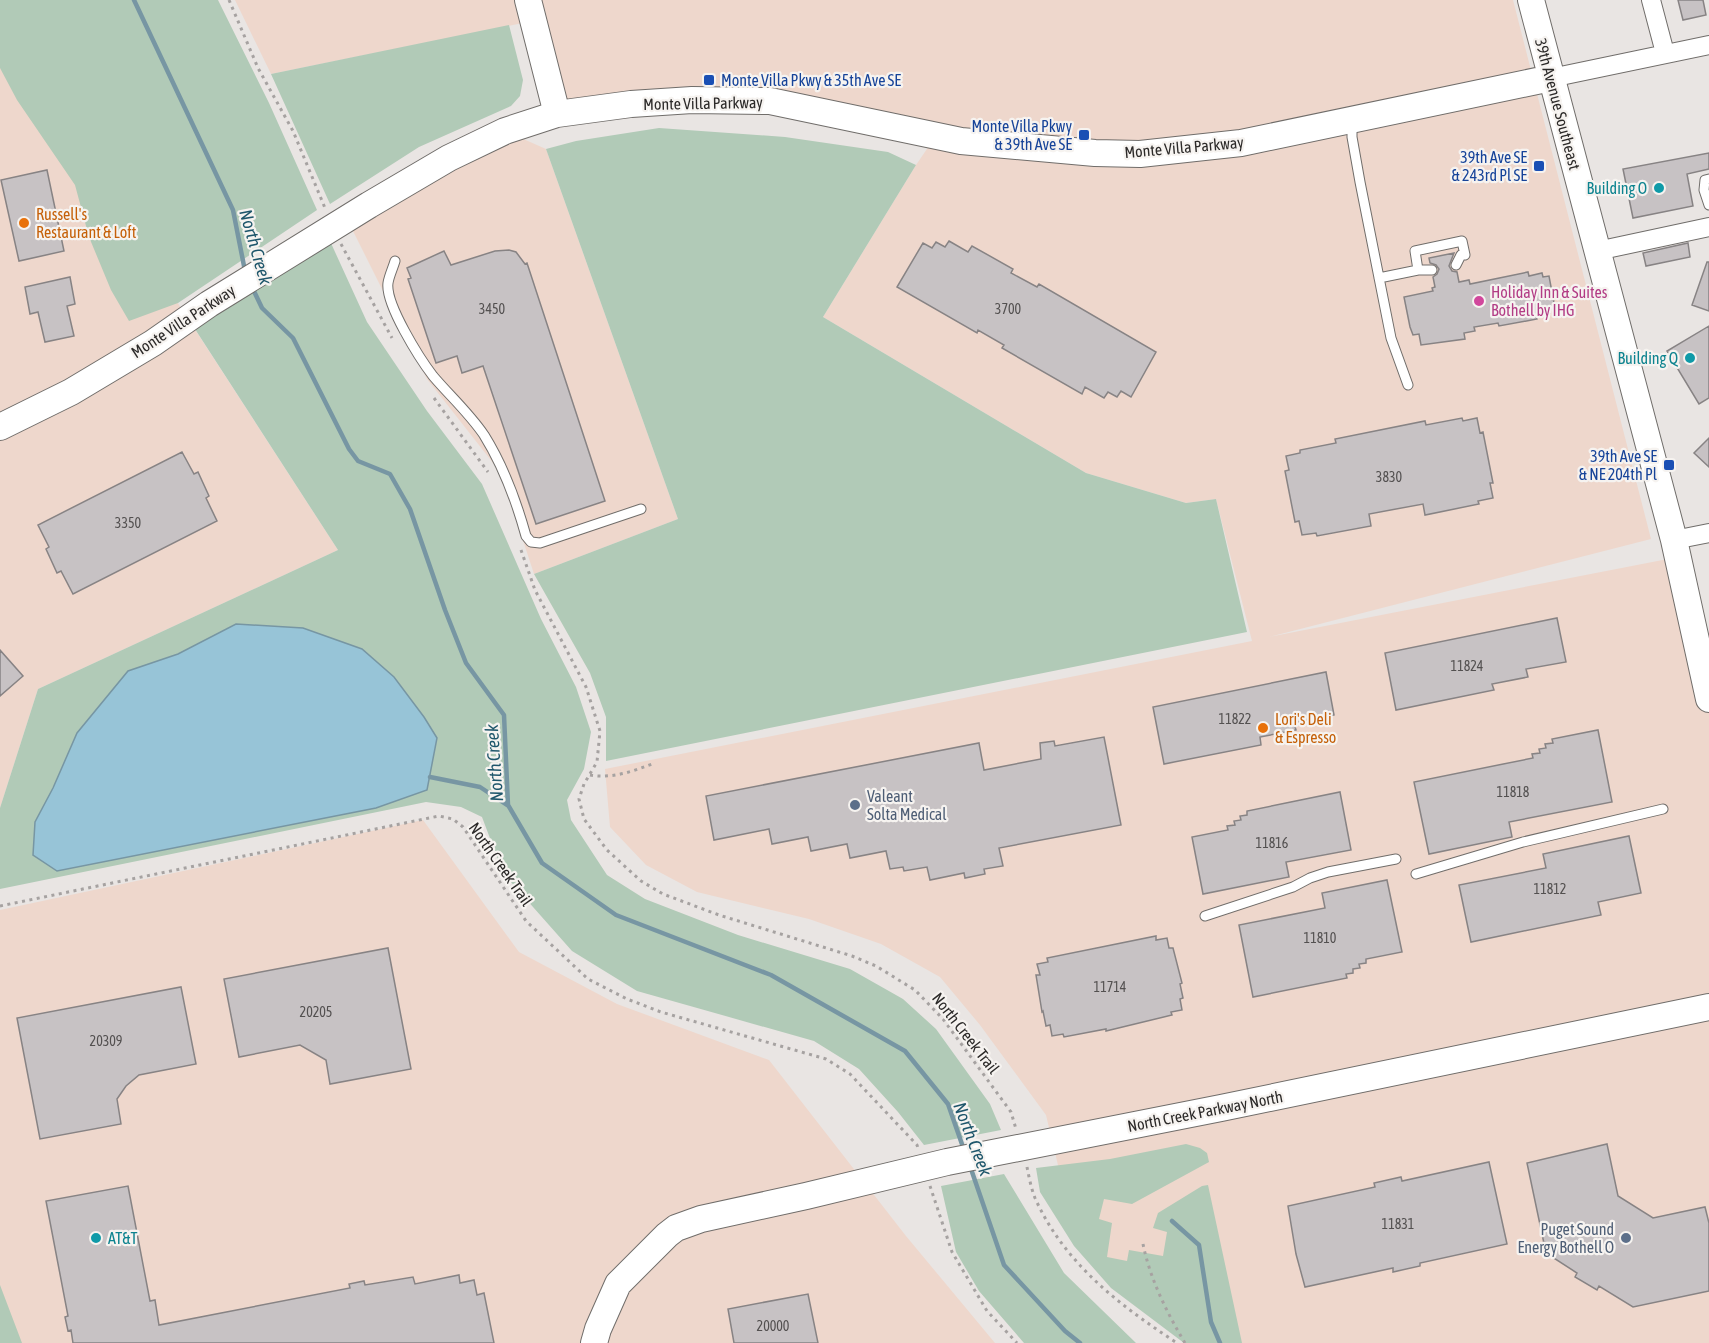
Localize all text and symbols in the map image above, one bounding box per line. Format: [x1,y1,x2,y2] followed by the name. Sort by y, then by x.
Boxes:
[1532,36,1584,172] street label: 39th Avenue Southeast
[721,71,901,90] place label: Monte Villa Pkwy & 35th Ave SE
[702,73,716,87] marker: Monte Villa Pkwy & 35th Ave SE
[643,93,763,114] street label: Monte Villa Parkway
[971,117,1072,153] place label: Monte Villa Pkwy & 39th Ave SE
[1077,128,1091,142] marker: Monte Villa Pkwy & 39th Ave SE
[1124,133,1245,162] street label: Monte Villa Parkway
[1452,148,1527,184] place label: 39th Ave SE & 243rd Pl SE
[1532,159,1546,173] marker: 39th Ave SE & 243rd Pl SE
[1586,179,1647,198] place label: Building O
[1652,181,1666,195] marker: Building O
[36,205,137,241] place label: Russell's Restaurant & Loft
[235,207,277,288] water label: North Creek
[17,216,31,230] marker: Russell's Restaurant & Loft
[128,281,239,362] street label: Monte Villa Parkway
[1491,283,1608,320] place label: Holiday Inn & Suites Bothell by IHG
[1472,294,1486,308] marker: Holiday Inn & Suites Bothell by IHG
[479,301,506,317] house number: 3450
[995,301,1022,317] house number: 3700
[1617,349,1679,368] place label: Building Q
[1683,351,1697,365] marker: Building Q
[1579,447,1658,483] place label: 39th Ave SE & NE 204th Pl
[1662,458,1676,472] marker: 39th Ave SE & NE 204th Pl
[1376,469,1403,485] house number: 3830
[115,515,142,531] house number: 3350
[1451,658,1484,674] house number: 11824
[1275,710,1336,747] place label: Lori's Deli & Espresso
[1219,711,1251,727] house number: 11822
[1256,721,1270,735] marker: Lori's Deli & Espresso
[481,723,507,802] water label: North Creek
[1497,784,1530,800] house number: 11818
[867,787,947,823] place label: Valeant Solta Medical
[848,798,862,812] marker: Valeant Solta Medical
[466,819,537,910] street label: North Creek Trail
[1256,835,1289,851] house number: 11816
[1534,881,1566,897] house number: 11812
[1304,930,1337,946] house number: 11810
[1094,979,1127,995] house number: 11714
[929,989,1004,1078] street label: North Creek Trail
[300,1004,332,1020] house number: 20205
[90,1033,122,1049] house number: 20309
[1126,1087,1284,1136] street label: North Creek Parkway North
[949,1099,997,1180] water label: North Creek
[1382,1216,1414,1232] house number: 11831
[1518,1220,1614,1257] place label: Puget Sound Energy Bothell O
[108,1229,138,1247] place label: AT&T
[89,1231,103,1245] marker: AT&T
[1619,1231,1633,1245] marker: Puget Sound Energy Bothell O
[757,1318,790,1334] house number: 20000

